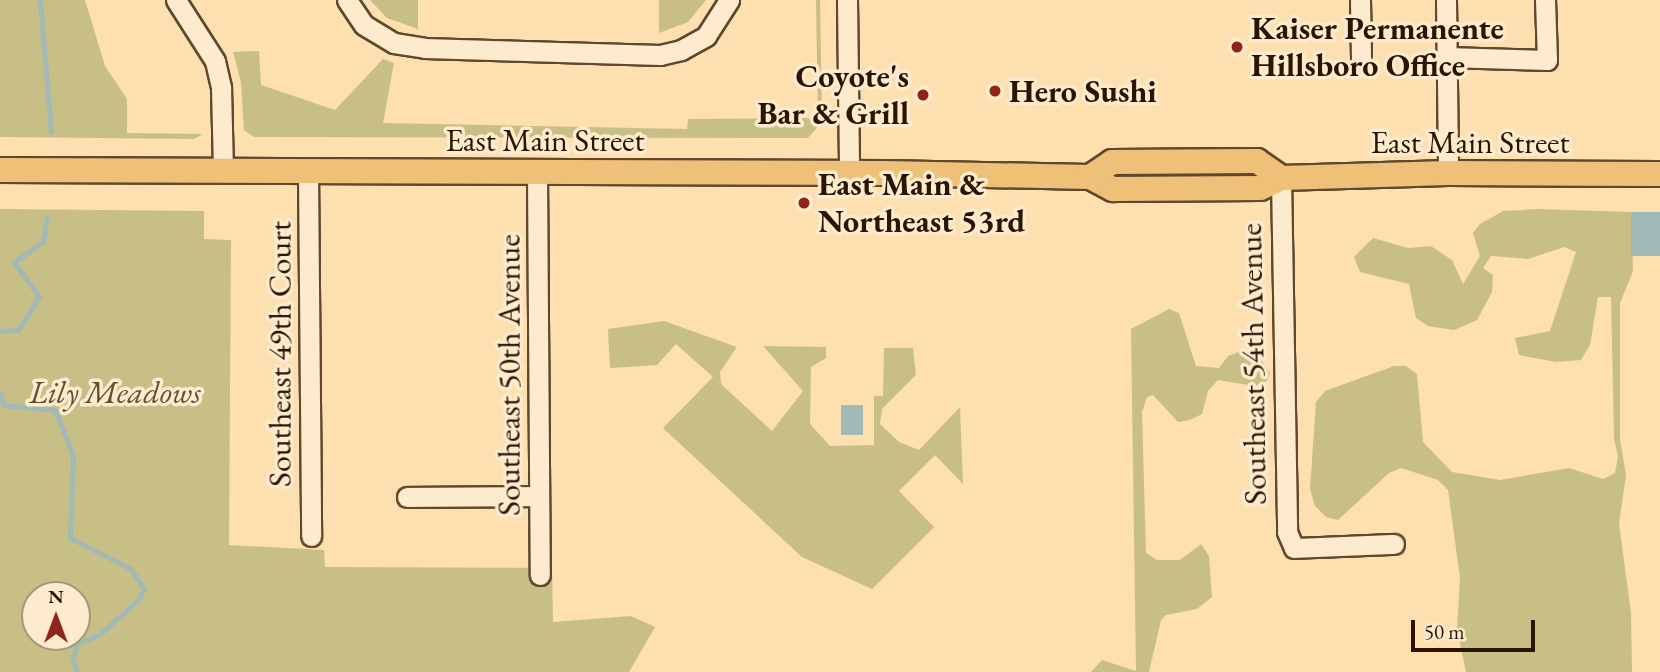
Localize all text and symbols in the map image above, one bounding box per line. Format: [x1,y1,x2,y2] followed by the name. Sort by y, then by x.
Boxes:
[1251,10,1504,85] place label: Kaiser Permanente Hillsboro Office
[1229,39,1245,55] marker: Kaiser Permanente Hillsboro Office
[757,58,909,133] place label: Coyote's Bar & Grill
[1009,72,1157,110] place label: Hero Sushi
[987,83,1003,99] marker: Hero Sushi
[915,87,931,103] marker: Coyote's Bar & Grill
[445,121,645,159] street label: East Main Street
[1370,123,1570,161] street label: East Main Street
[818,166,1025,241] place label: East Main & Northeast 53rd
[796,195,812,211] marker: East Main & Northeast 53rd
[261,221,299,487] street label: Southeast 49th Court
[1231,223,1275,505] street label: Southeast 54th Avenue
[490,234,528,516] street label: Southeast 50th Avenue
[29,373,201,411] park label: Lily Meadows
[21,581,91,651] north arrow
[48,584,64,609] text: N
[1415,606,1539,650] scale bar
[1424,618,1465,645] text: 50 m

